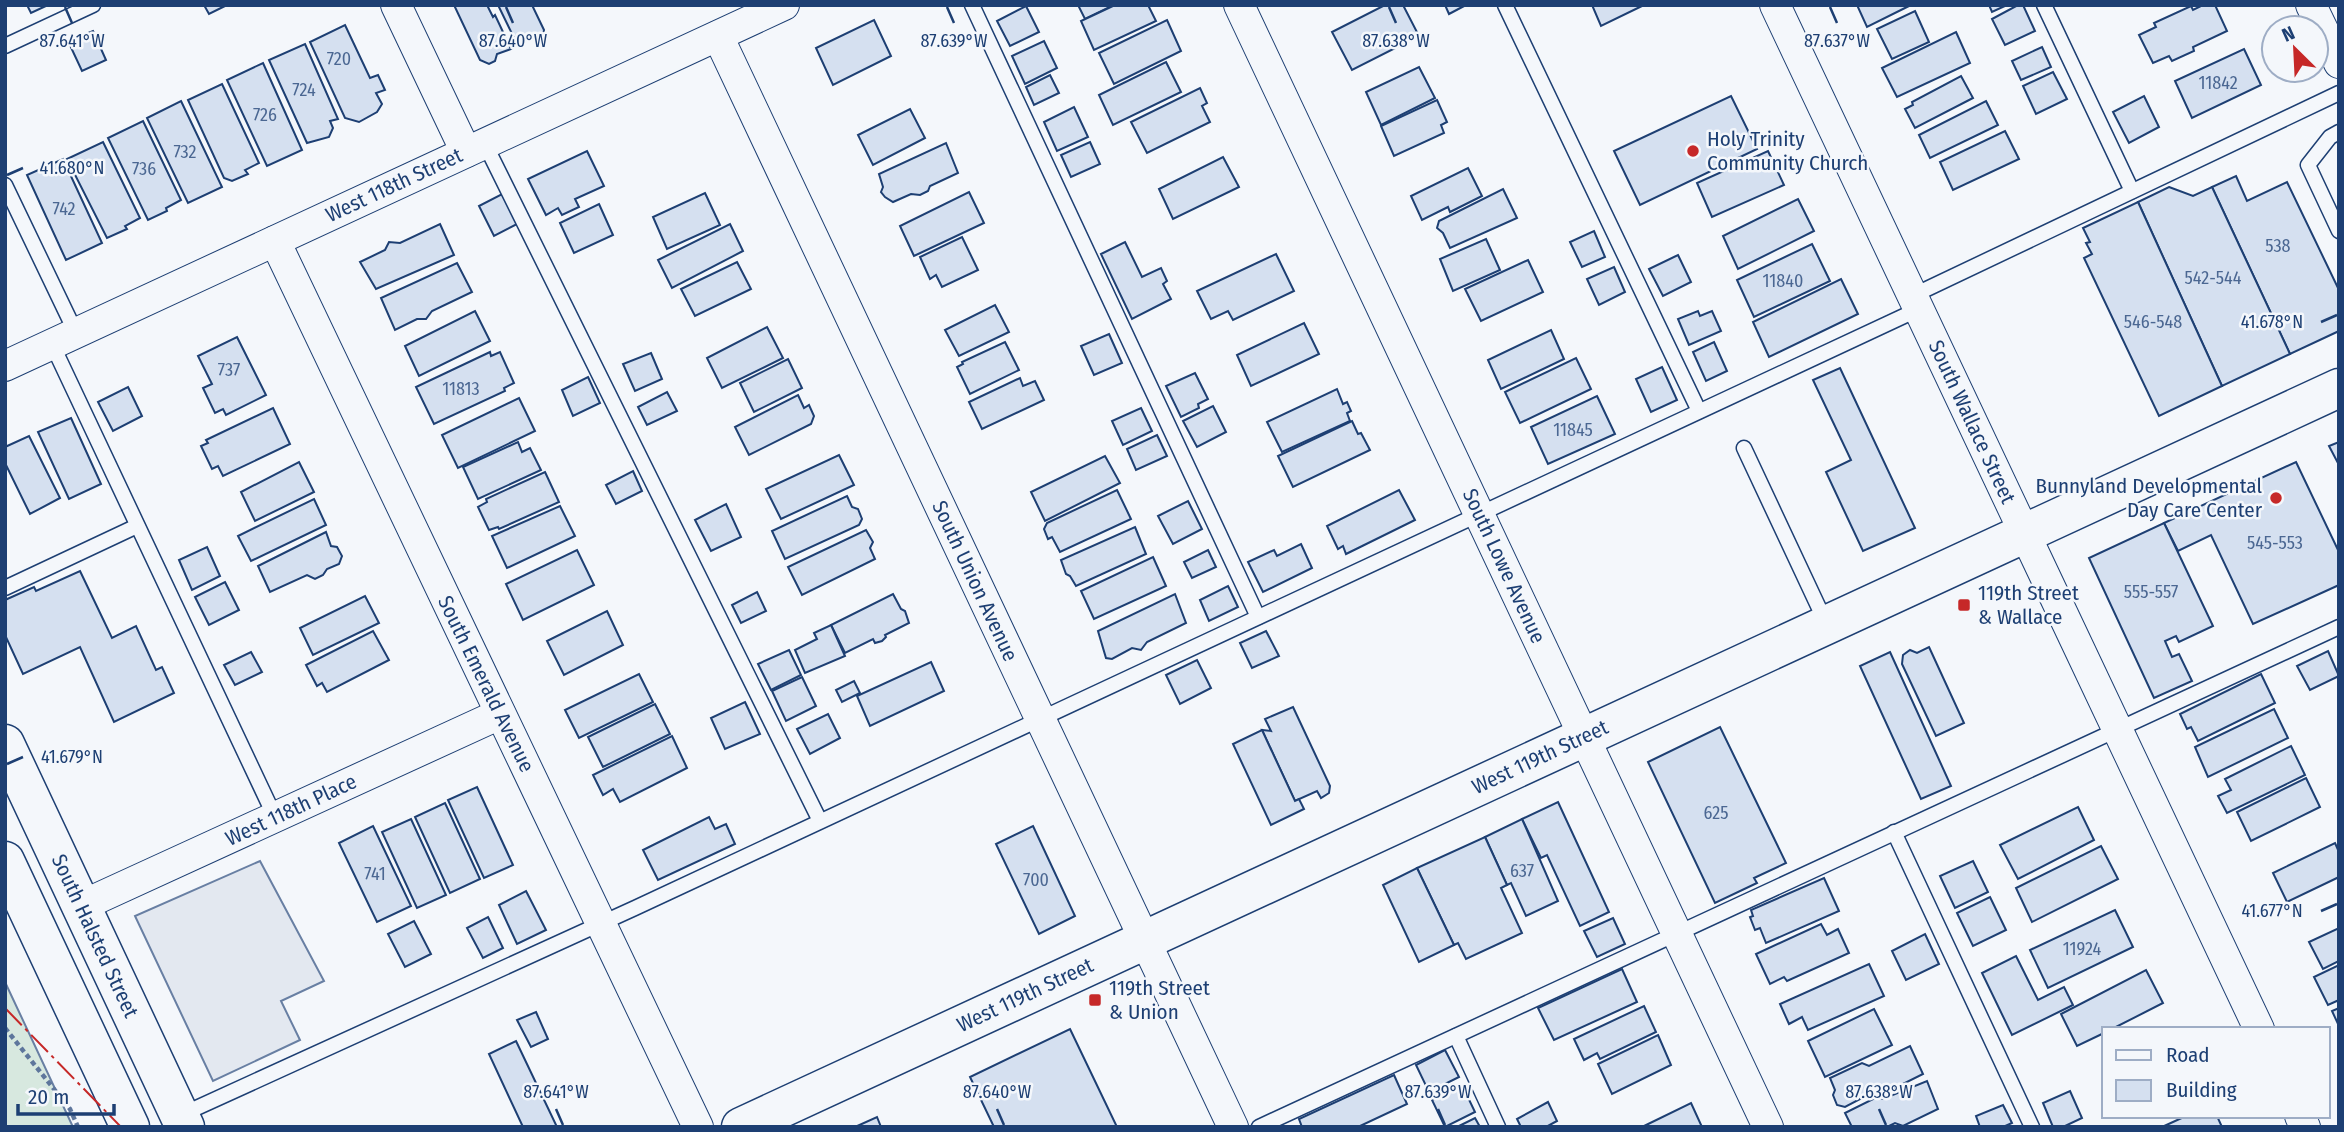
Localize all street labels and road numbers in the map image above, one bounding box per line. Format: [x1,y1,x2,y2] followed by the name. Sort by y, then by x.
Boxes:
[322,142,467,228] street label: West 118th Street
[1923,336,2021,508] street label: South Wallace Street
[1457,485,1551,647] street label: South Lowe Avenue
[926,497,1024,665] street label: South Union Avenue
[432,592,540,776] street label: South Emerald Avenue
[1468,714,1612,800] street label: West 119th Street
[221,768,361,852] street label: West 118th Place
[46,850,144,1022] street label: South Halsted Street
[953,952,1097,1038] street label: West 119th Street

